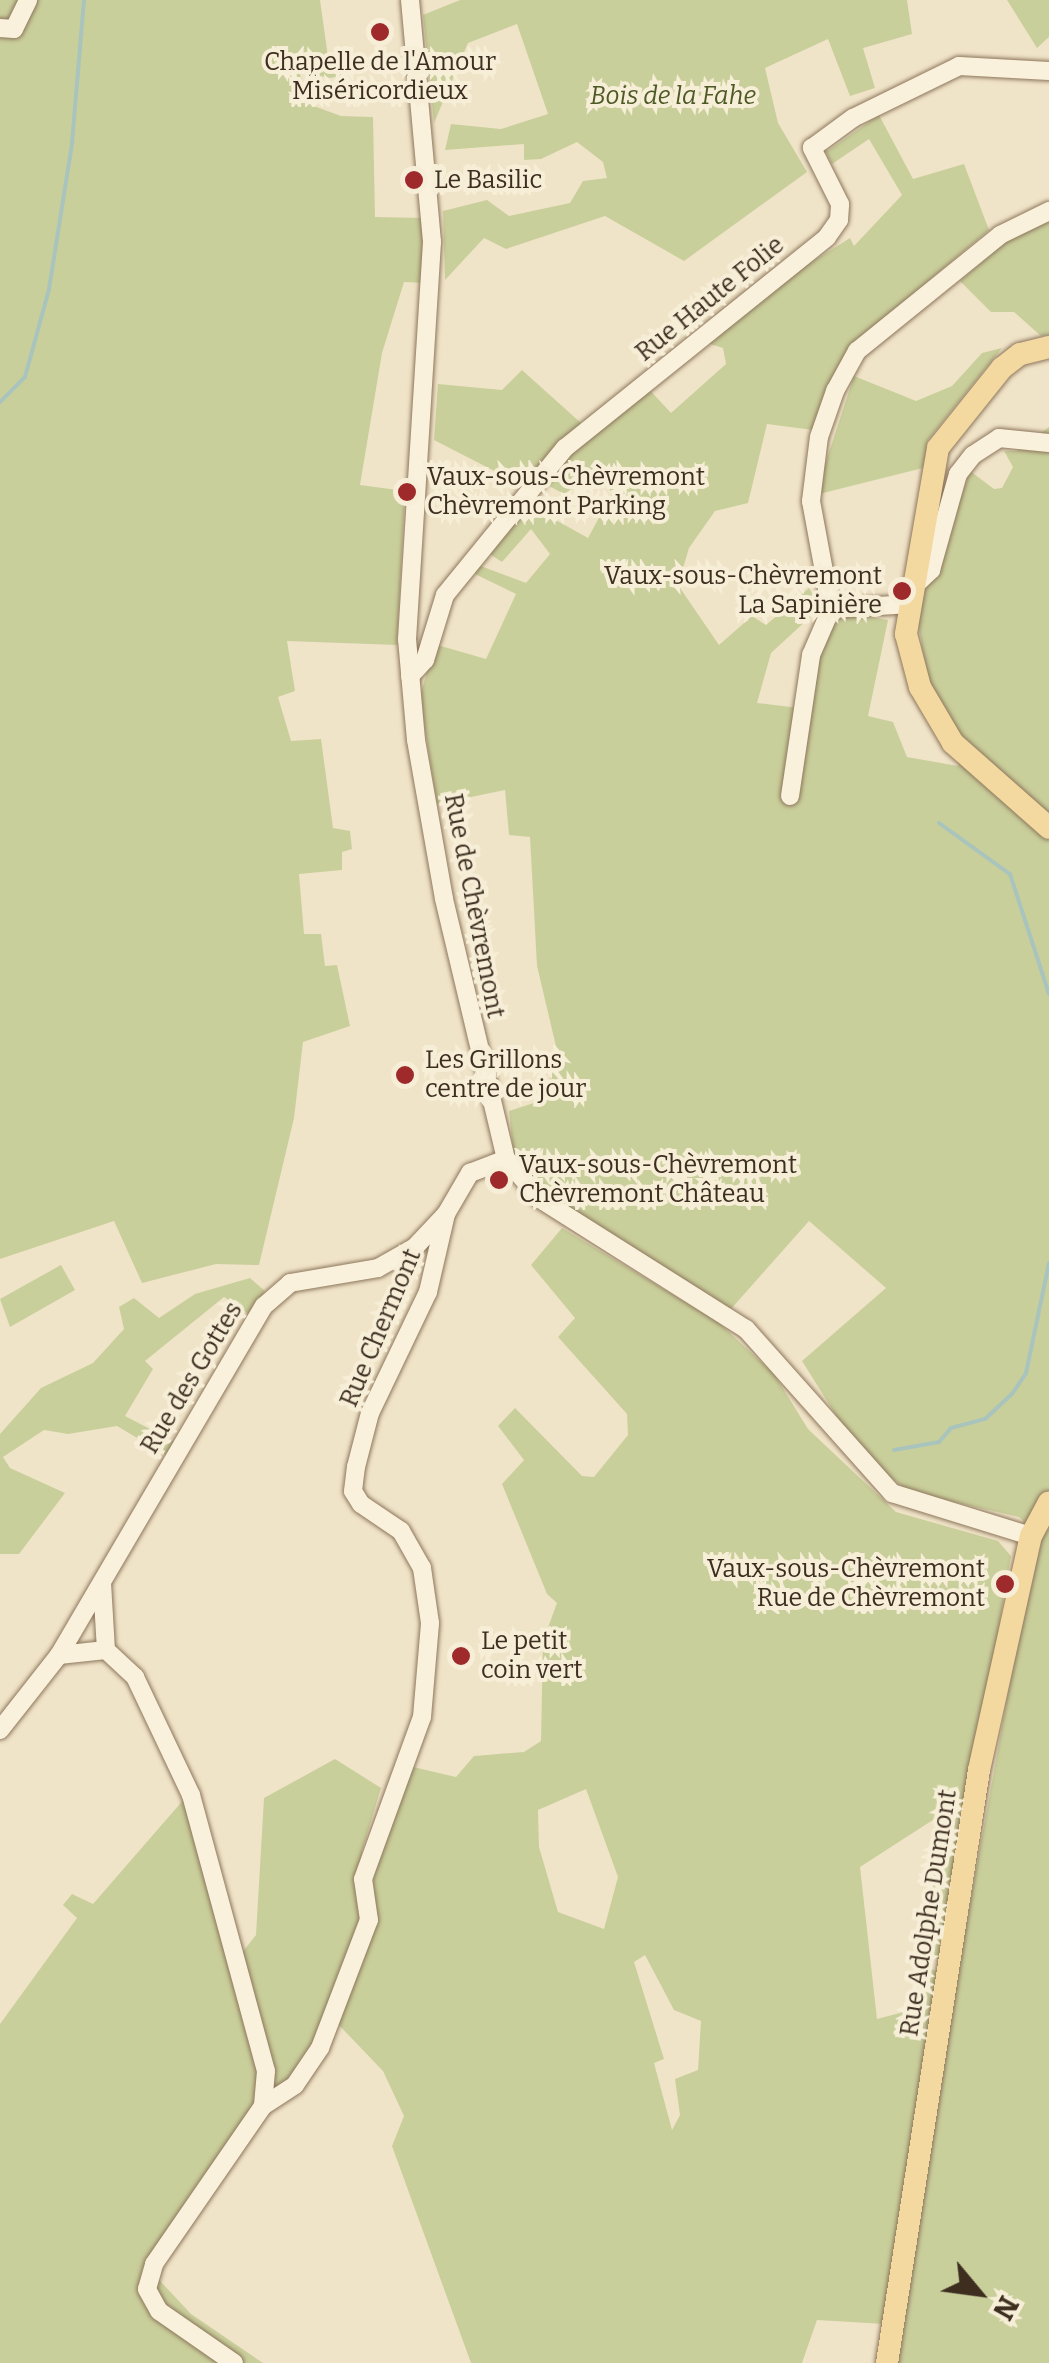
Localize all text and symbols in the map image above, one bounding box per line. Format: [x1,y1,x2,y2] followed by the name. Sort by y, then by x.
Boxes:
[369,21,391,43] marker: Chapelle de l'Amour Miséricordieux
[264,48,496,107] place label: Chapelle de l'Amour Miséricordieux
[590,81,756,111] park label: Bois de la Fahe
[434,165,542,195] place label: Le Basilic
[403,169,425,191] marker: Le Basilic
[630,230,790,368] street label: Rue Haute Folie
[427,463,705,522] place label: Vaux-sous-Chèvremont Chèvremont Parking
[396,481,418,503] marker: Vaux-sous-Chèvremont Chèvremont Parking
[604,562,882,621] place label: Vaux-sous-Chèvremont La Sapinière
[891,580,913,602] marker: Vaux-sous-Chèvremont La Sapinière
[438,791,510,1021] street label: Rue de Chèvremont
[425,1046,586,1105] place label: Les Grillons centre de jour
[394,1064,416,1086] marker: Les Grillons centre de jour
[519,1151,797,1210] place label: Vaux-sous-Chèvremont Chèvremont Château
[488,1169,510,1191] marker: Vaux-sous-Chèvremont Chèvremont Château
[334,1245,428,1411] street label: Rue Chermont
[135,1297,249,1459] street label: Rue des Gottes
[707,1555,985,1614] place label: Vaux-sous-Chèvremont Rue de Chèvremont
[994,1573,1016,1595] marker: Vaux-sous-Chèvremont Rue de Chèvremont
[481,1627,582,1686] place label: Le petit coin vert
[450,1645,472,1667] marker: Le petit coin vert
[895,1788,963,2038] street label: Rue Adolphe Dumont
[929,2243,1029,2343] north arrow
[986,2290,1025,2325] text: N

